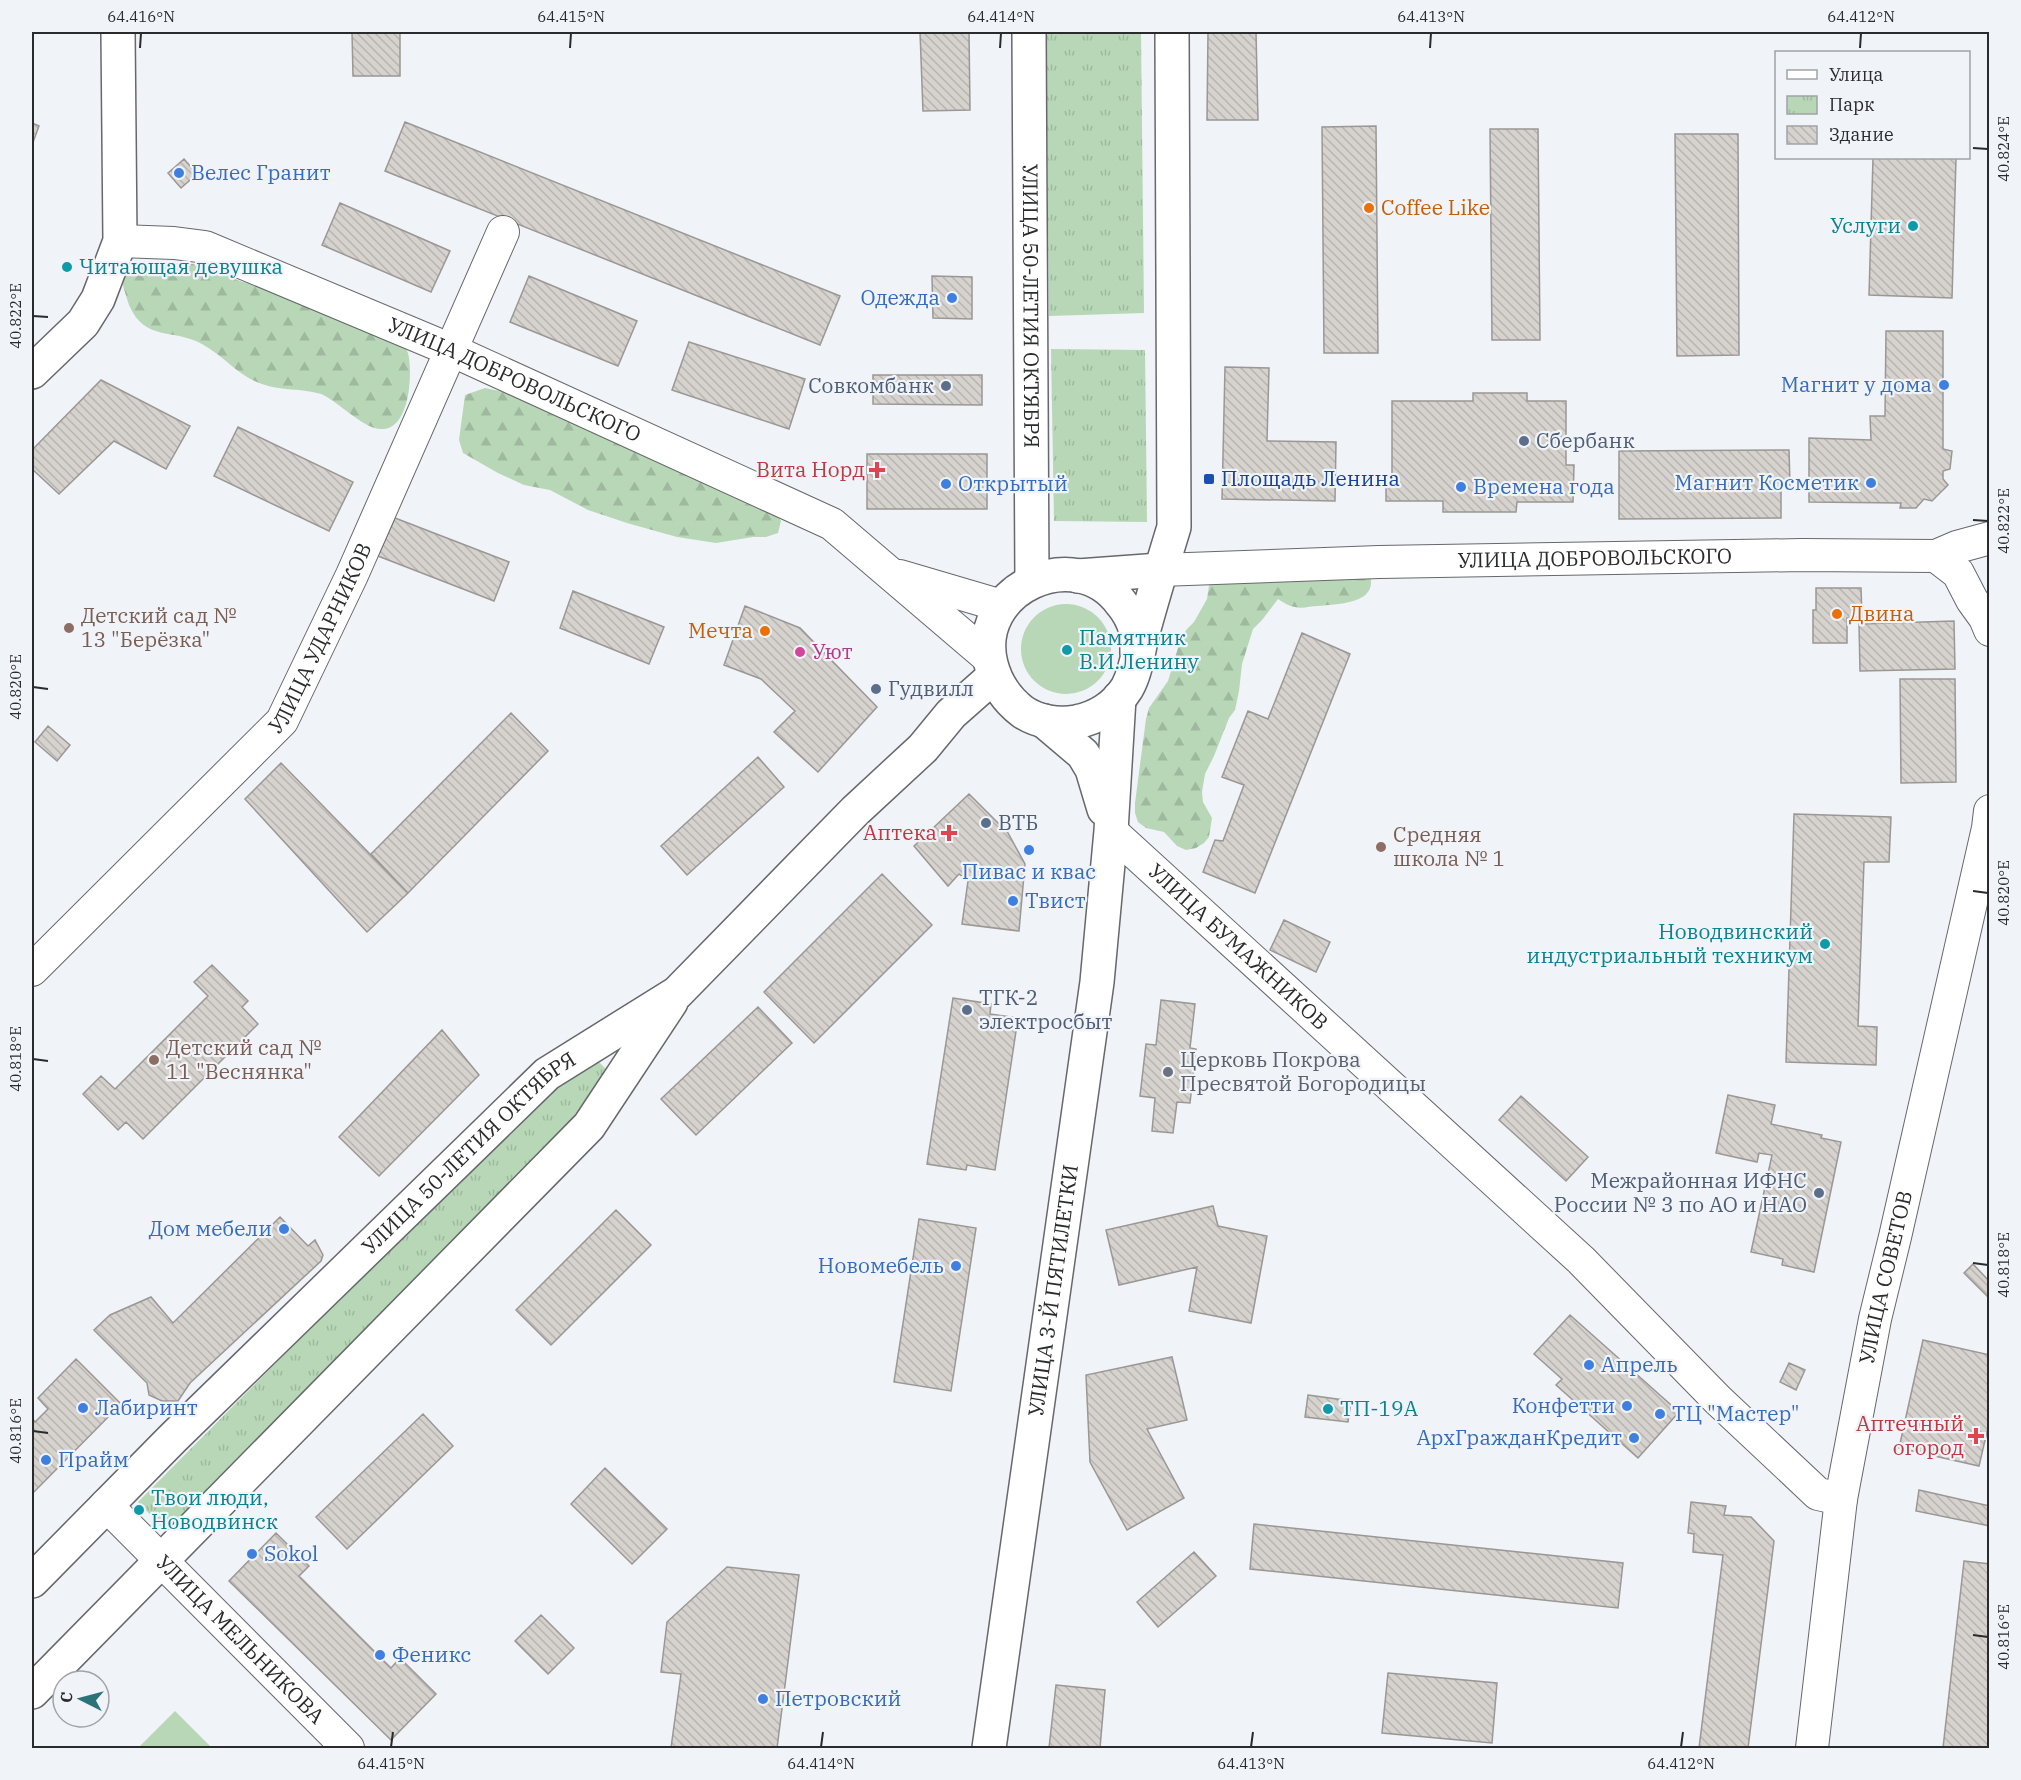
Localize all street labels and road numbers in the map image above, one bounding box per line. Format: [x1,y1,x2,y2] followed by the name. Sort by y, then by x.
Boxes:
[1017,164,1046,448] street label: УЛИЦА 50-ЛЕТИЯ ОКТЯБРЯ
[384,310,646,448] street label: УЛИЦА ДОБРОВОЛЬСКОГО
[262,538,378,740] street label: УЛИЦА УДАРНИКОВ
[1457,541,1732,574] street label: УЛИЦА ДОБРОВОЛЬСКОГО
[1143,857,1335,1036] street label: УЛИЦА БУМАЖНИКОВ
[355,1045,581,1260] street label: УЛИЦА 50-ЛЕТИЯ ОКТЯБРЯ
[1021,1163,1084,1418] street label: УЛИЦА 3-Й ПЯТИЛЕТКИ
[1852,1188,1918,1366] street label: УЛИЦА СОВЕТОВ
[150,1548,331,1730] street label: УЛИЦА МЕЛЬНИКОВА

